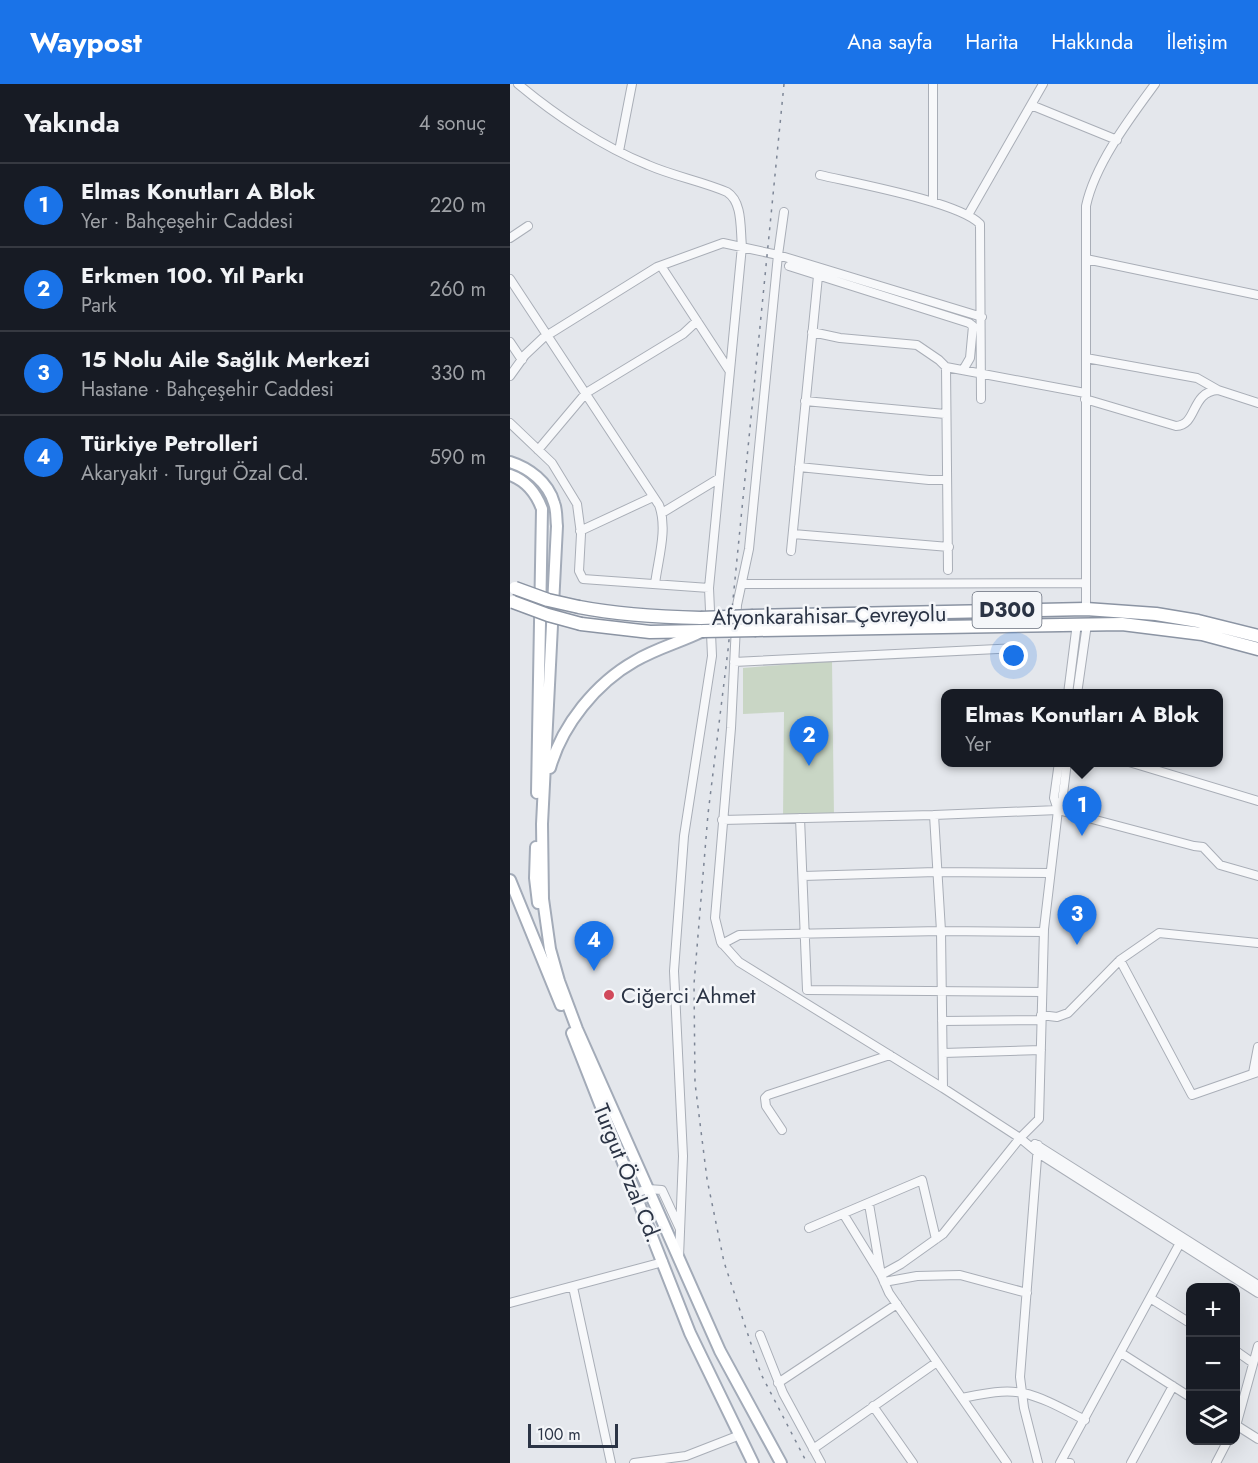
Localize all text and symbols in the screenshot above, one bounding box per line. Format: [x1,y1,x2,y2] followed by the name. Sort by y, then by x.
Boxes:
[30,22,142,63] text: Waypost
[847,27,932,57] text: Ana sayfa
[965,27,1018,57] text: Harita
[1051,27,1133,57] text: Hakkında
[1166,27,1228,57] text: İletişim
[24,104,120,142] text: Yakında
[419,109,486,138] text: 4 sonuç
[81,175,315,207] text: Elmas Konutları A Blok
[38,191,49,220] text: 1
[430,191,486,220] text: 220 m
[81,207,293,236] text: Yer · Bahçeşehir Caddesi
[81,259,304,291] text: Erkmen 100. Yıl Parkı
[37,275,50,304] text: 2
[430,275,486,304] text: 260 m
[81,291,117,320] text: Park
[81,343,370,375] text: 15 Nolu Aile Sağlık Merkezi
[37,359,50,388] text: 3
[431,359,486,388] text: 330 m
[81,375,334,404] text: Hastane · Bahçeşehir Caddesi
[81,427,258,459] text: Türkiye Petrolleri
[37,443,50,472] text: 4
[430,443,486,472] text: 590 m
[81,459,309,488] text: Akaryakıt · Turgut Özal Cd.
[972,592,1042,628] road number: D300
[711,597,947,633] street label: Afyonkarahisar Çevreyolu
[999,641,1028,670] your location
[941,689,1223,767] popup
[965,698,1199,730] text: Elmas Konutları A Blok
[790,716,828,766] pin: 2
[965,730,991,759] text: Yer
[1062,786,1102,836] pin: 1
[1058,896,1096,945] pin: 3
[574,922,614,971] pin: 4
[621,979,756,1011] place label: Ciğerci Ahmet
[602,988,616,1002] marker: Ciğerci Ahmet
[586,1099,670,1247] street label: Turgut Özal Cd.
[1186,1283,1240,1445] map controls
[1186,1283,1240,1337] button: +
[1186,1337,1240,1391] button: −
[1186,1391,1240,1445] button: layers
[528,1421,618,1448] scale bar
[537,1423,581,1446] text: 100 m

